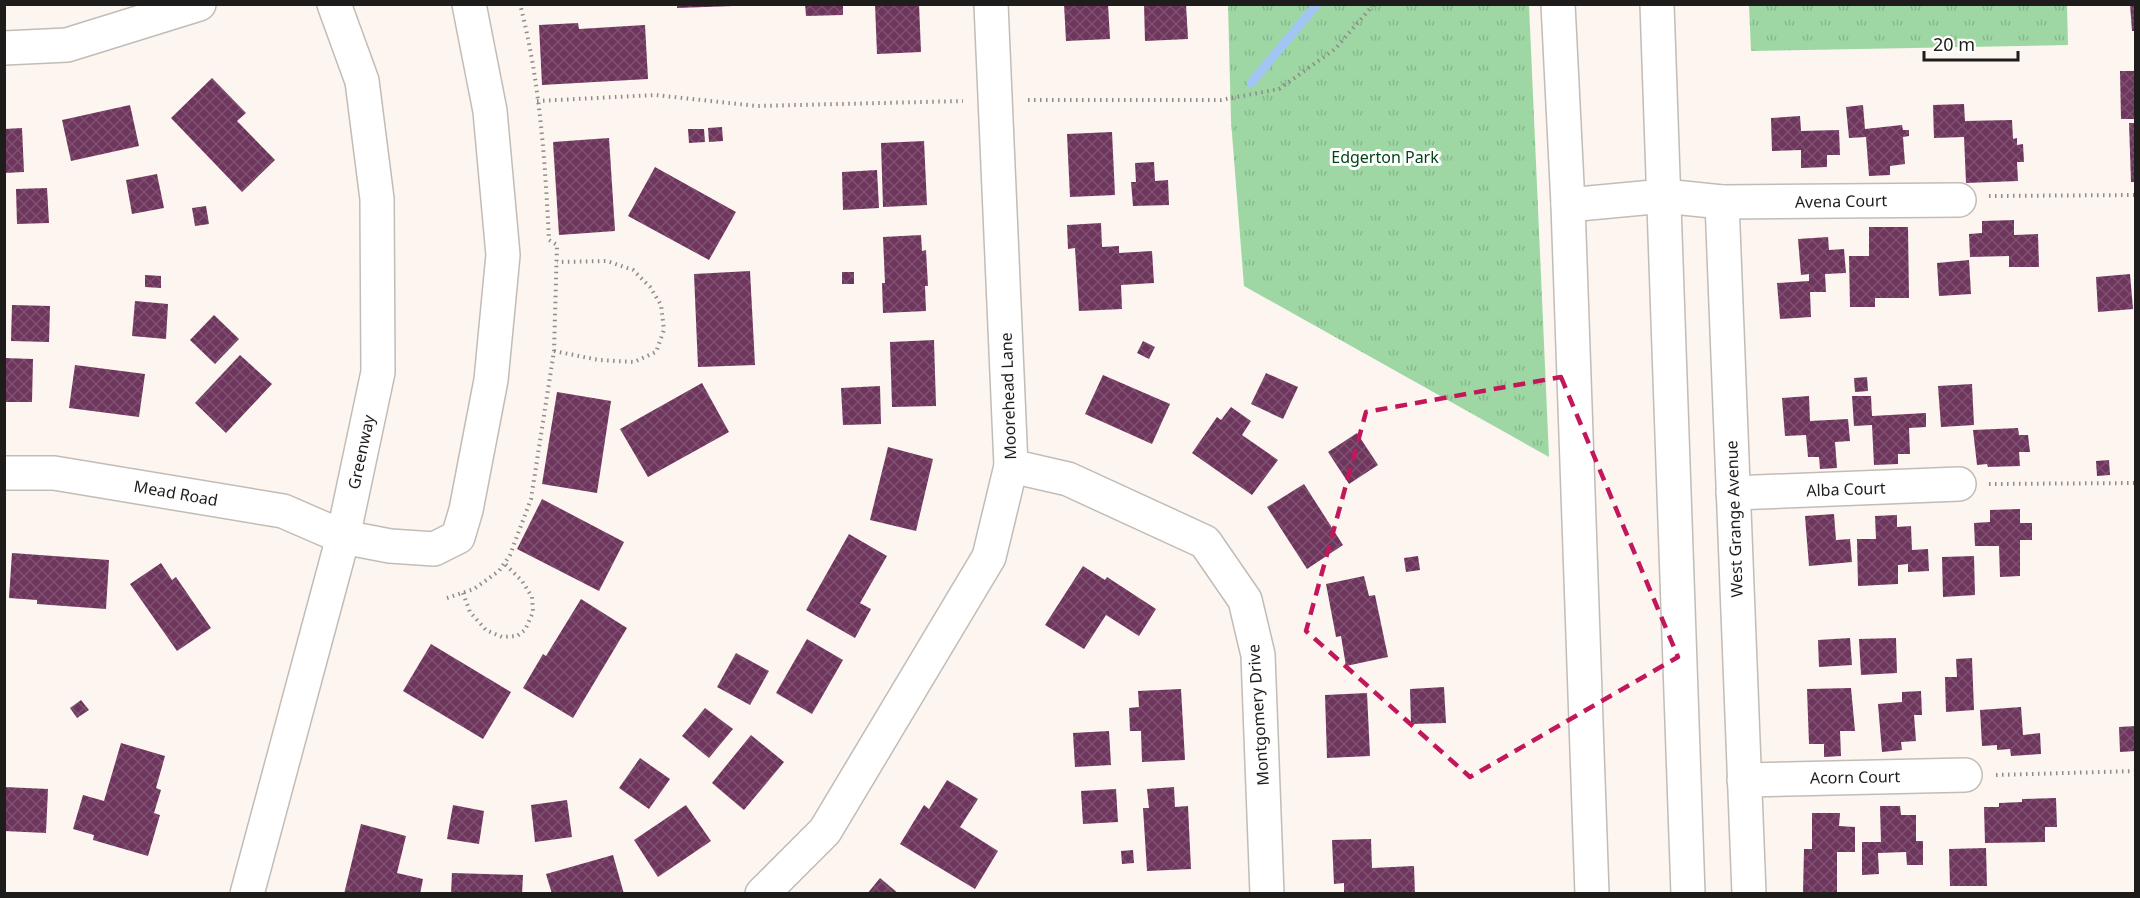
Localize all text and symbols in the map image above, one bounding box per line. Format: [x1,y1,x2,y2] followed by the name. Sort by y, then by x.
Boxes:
[1924,24,2018,62] scale bar
[1933,32,1975,56] text: 20 m
[1331,146,1439,168] park label: Edgerton Park
[1795,189,1888,213] street label: Avena Court
[995,332,1021,460] street label: Moorehead Lane
[342,412,380,491] street label: Greenway
[1720,440,1748,598] street label: West Grange Avenue
[132,475,220,511] street label: Mead Road
[1806,477,1886,501] street label: Alba Court
[1242,643,1274,787] street label: Montgomery Drive
[1810,765,1901,789] street label: Acorn Court

